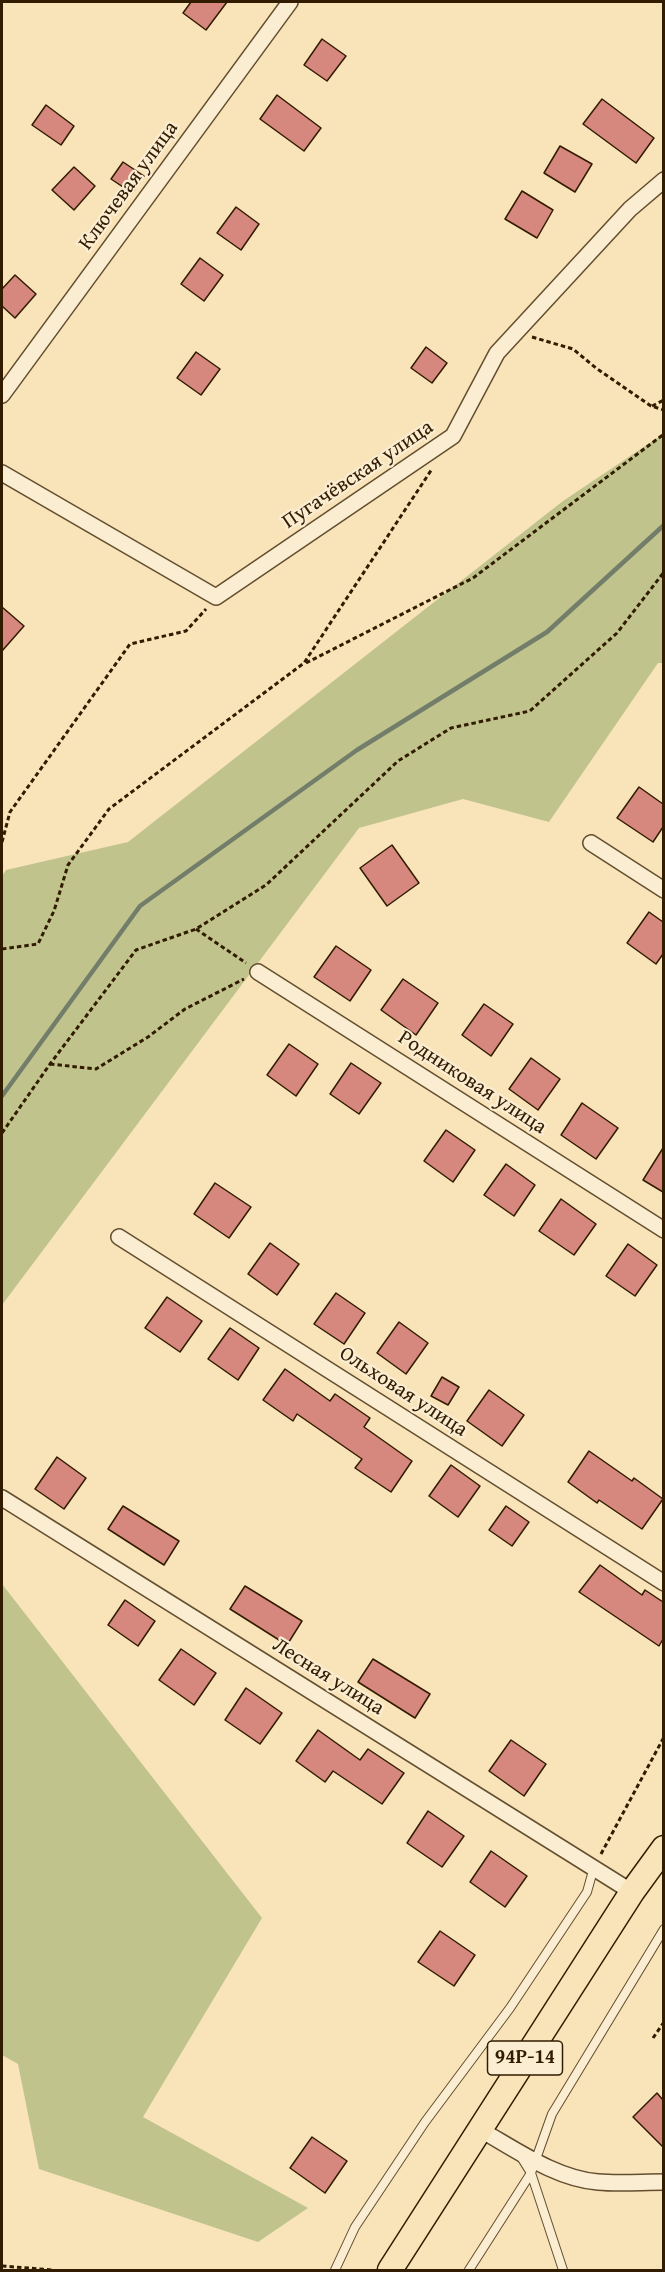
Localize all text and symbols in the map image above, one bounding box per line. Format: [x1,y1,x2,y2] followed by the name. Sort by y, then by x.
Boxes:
[74,117,184,255] street label: Ключевая улица
[278,415,438,535] street label: Пугачёвская улица
[393,1026,551,1140] street label: Родниковая улица
[334,1341,472,1443] street label: Ольховая улица
[268,1633,388,1721] street label: Лесная улица
[488,2041,562,2075] road number: 94Р-14

